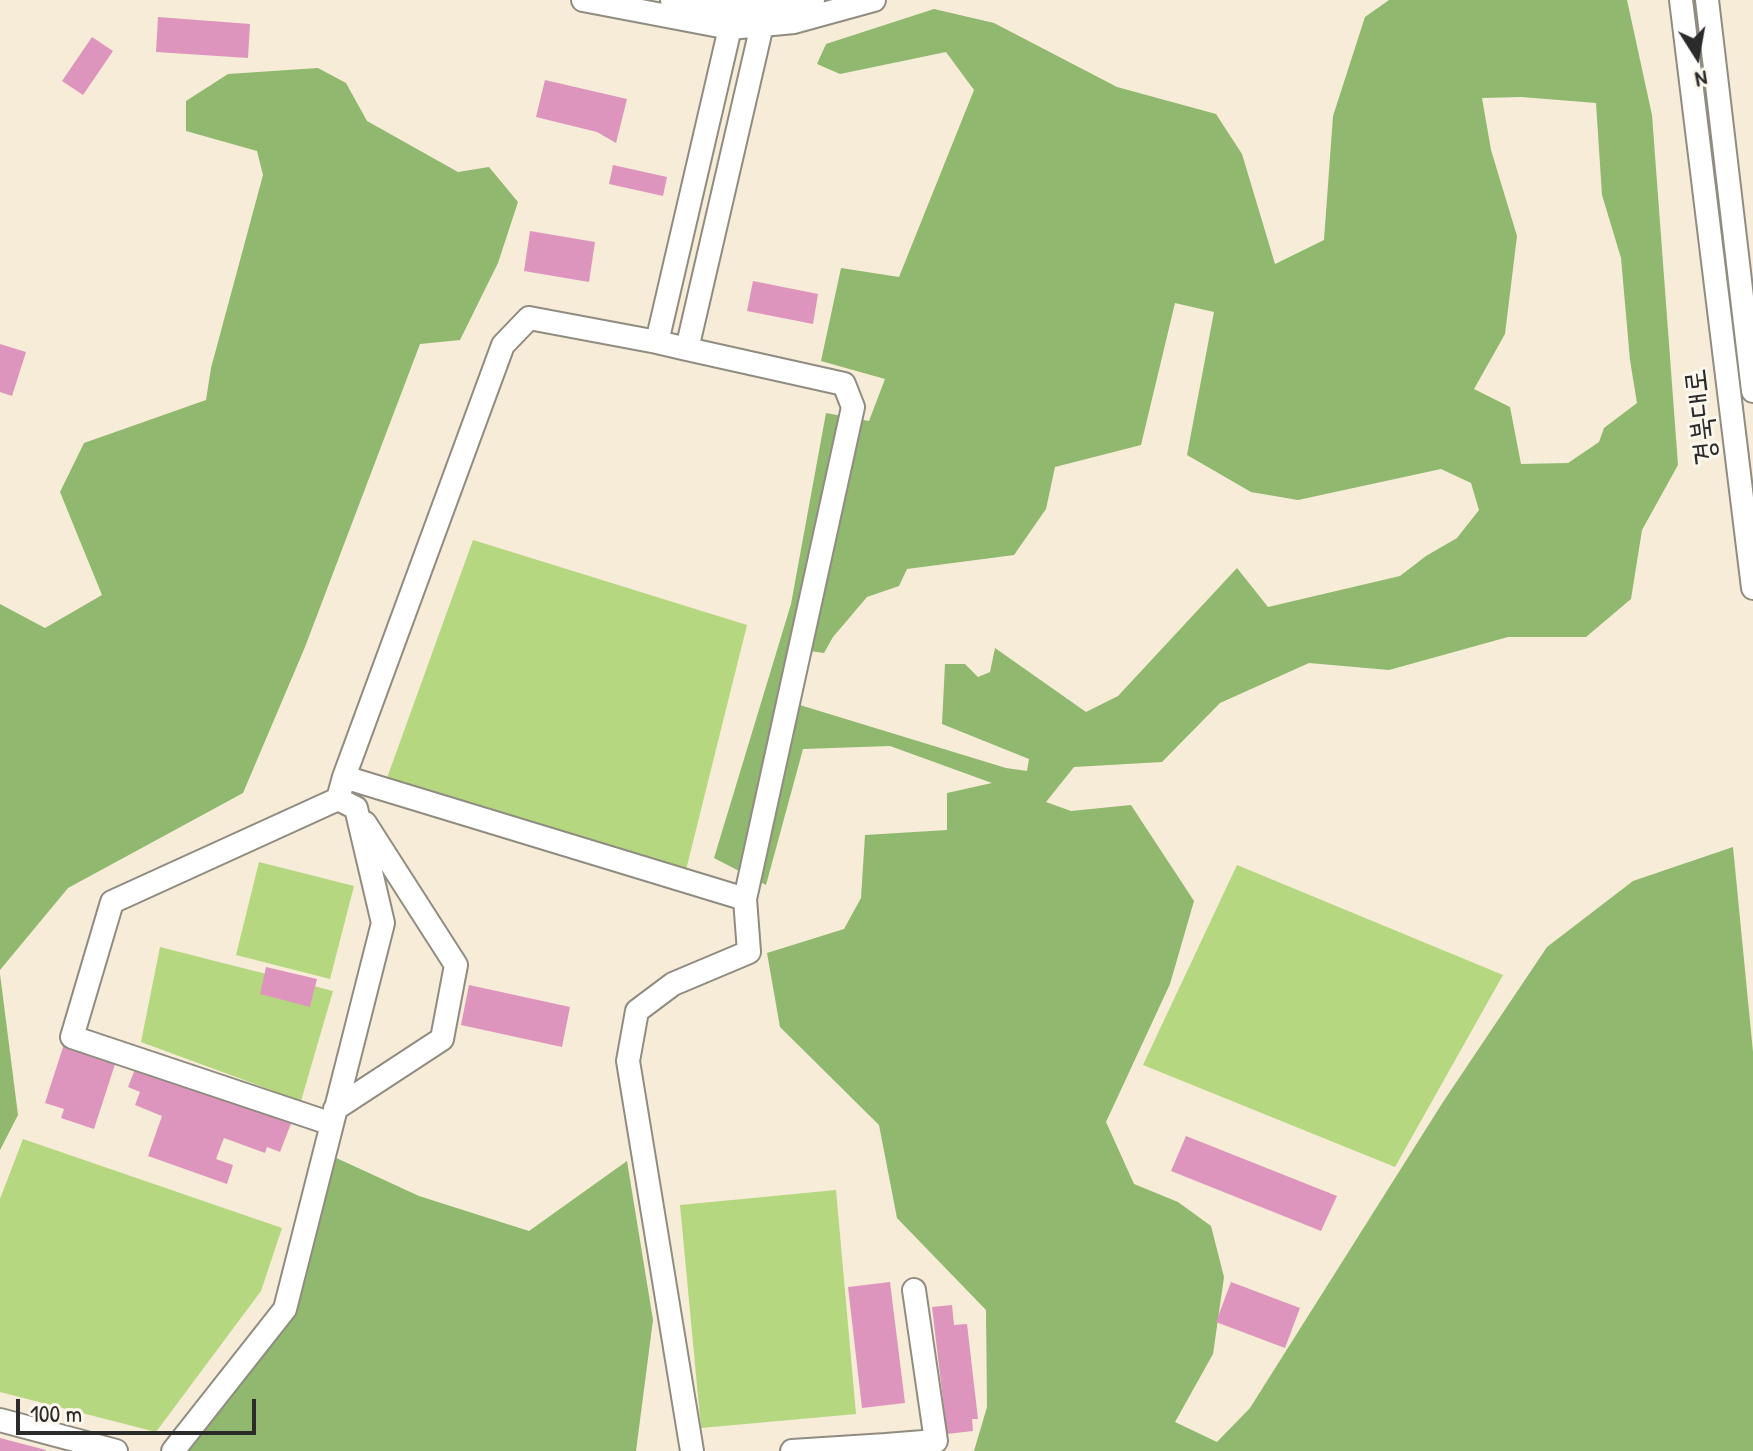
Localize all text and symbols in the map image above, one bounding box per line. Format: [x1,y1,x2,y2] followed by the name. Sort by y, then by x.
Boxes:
[1657,16,1737,96] north arrow
[1693,64,1710,95] text: N
[1678,367,1726,467] street label: 경북대로
[20,1383,260,1433] scale bar
[30,1397,82,1429] text: 100 m

